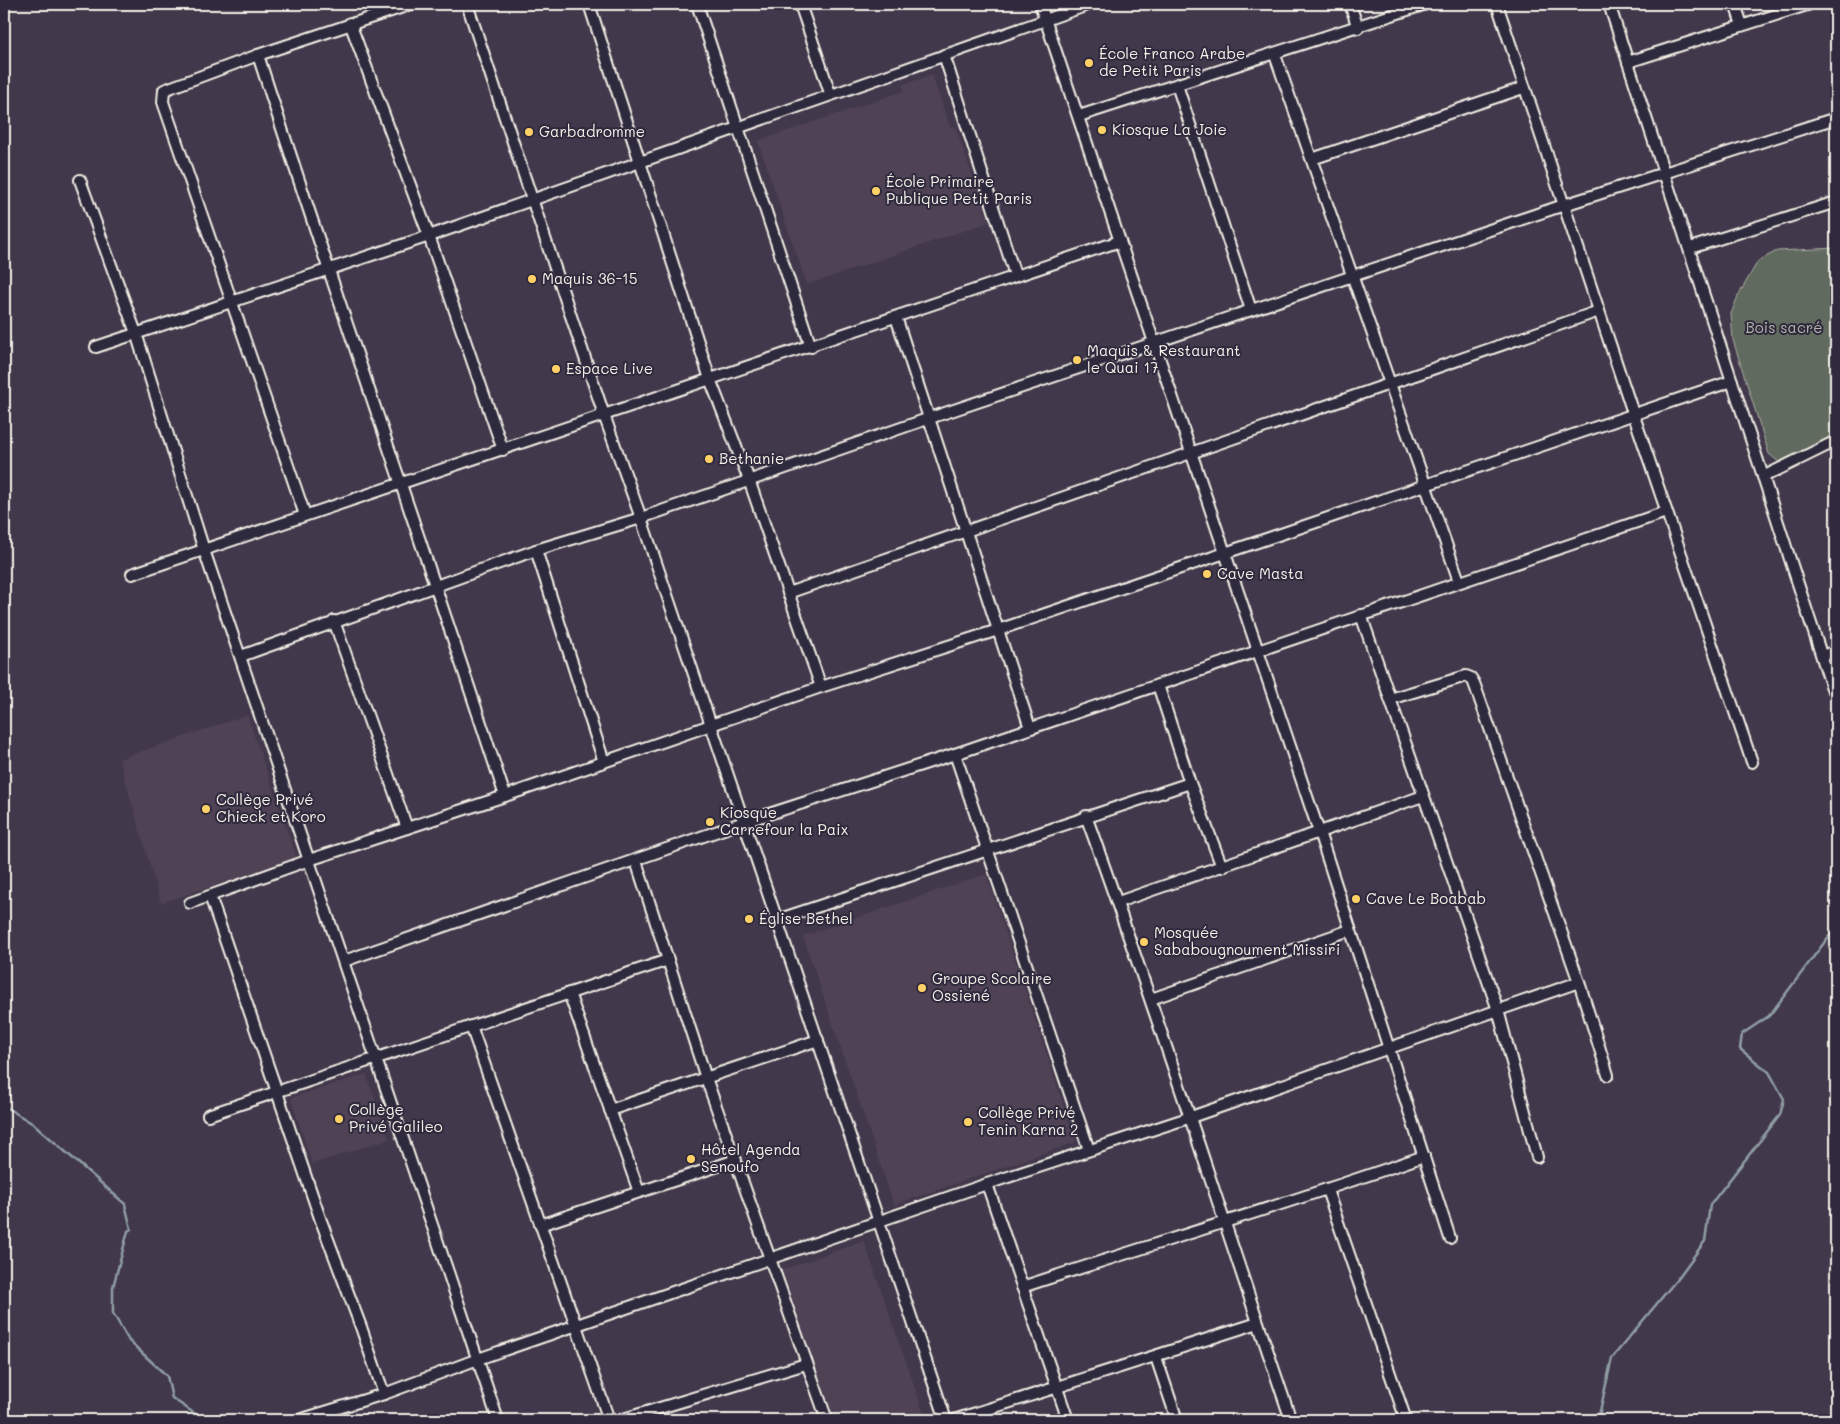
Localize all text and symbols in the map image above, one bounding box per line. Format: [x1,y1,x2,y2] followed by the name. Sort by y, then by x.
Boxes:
[1099,43,1245,80] place label: École Franco Arabe de Petit Paris
[1083,57,1095,69] marker: École Franco Arabe de Petit Paris
[1112,119,1227,139] place label: Kiosque La Joie
[539,121,645,141] place label: Garbadromme
[1096,124,1108,136] marker: Kiosque La Joie
[523,126,535,138] marker: Garbadromme
[886,171,1032,208] place label: École Primaire Publique Petit Paris
[870,185,882,197] marker: École Primaire Publique Petit Paris
[542,268,637,288] place label: Maquis 36-15
[526,273,538,285] marker: Maquis 36-15
[1745,317,1823,337] park label: Bois sacré
[1087,340,1241,377] place label: Maquis & Restaurant le Quai 17
[1071,354,1083,366] marker: Maquis & Restaurant le Quai 17
[566,358,653,378] place label: Espace Live
[550,363,562,375] marker: Espace Live
[719,448,784,468] place label: Bethanie
[703,453,715,465] marker: Bethanie
[1217,563,1304,583] place label: Cave Masta
[1201,568,1213,580] marker: Cave Masta
[216,789,326,826] place label: Collège Privé Chieck et Koro
[720,802,849,839] place label: Kiosque Carrefour la Paix
[200,803,212,815] marker: Collège Privé Chieck et Koro
[704,816,716,828] marker: Kiosque Carrefour la Paix
[1366,888,1486,908] place label: Cave Le Boabab
[1350,893,1362,905] marker: Cave Le Boabab
[759,908,853,928] place label: Église Bethel
[743,913,755,925] marker: Église Bethel
[1154,922,1340,959] place label: Mosquée Sababougnoument Missiri
[1138,936,1150,948] marker: Mosquée Sababougnoument Missiri
[932,968,1052,1005] place label: Groupe Scolaire Ossiené
[916,982,928,994] marker: Groupe Scolaire Ossiené
[349,1099,443,1136] place label: Collège Privé Galileo
[978,1102,1078,1139] place label: Collège Privé Tenin Karna 2
[333,1113,345,1125] marker: Collège Privé Galileo
[962,1116,974,1128] marker: Collège Privé Tenin Karna 2
[701,1139,801,1176] place label: Hôtel Agenda Senoufo
[685,1153,697,1165] marker: Hôtel Agenda Senoufo

